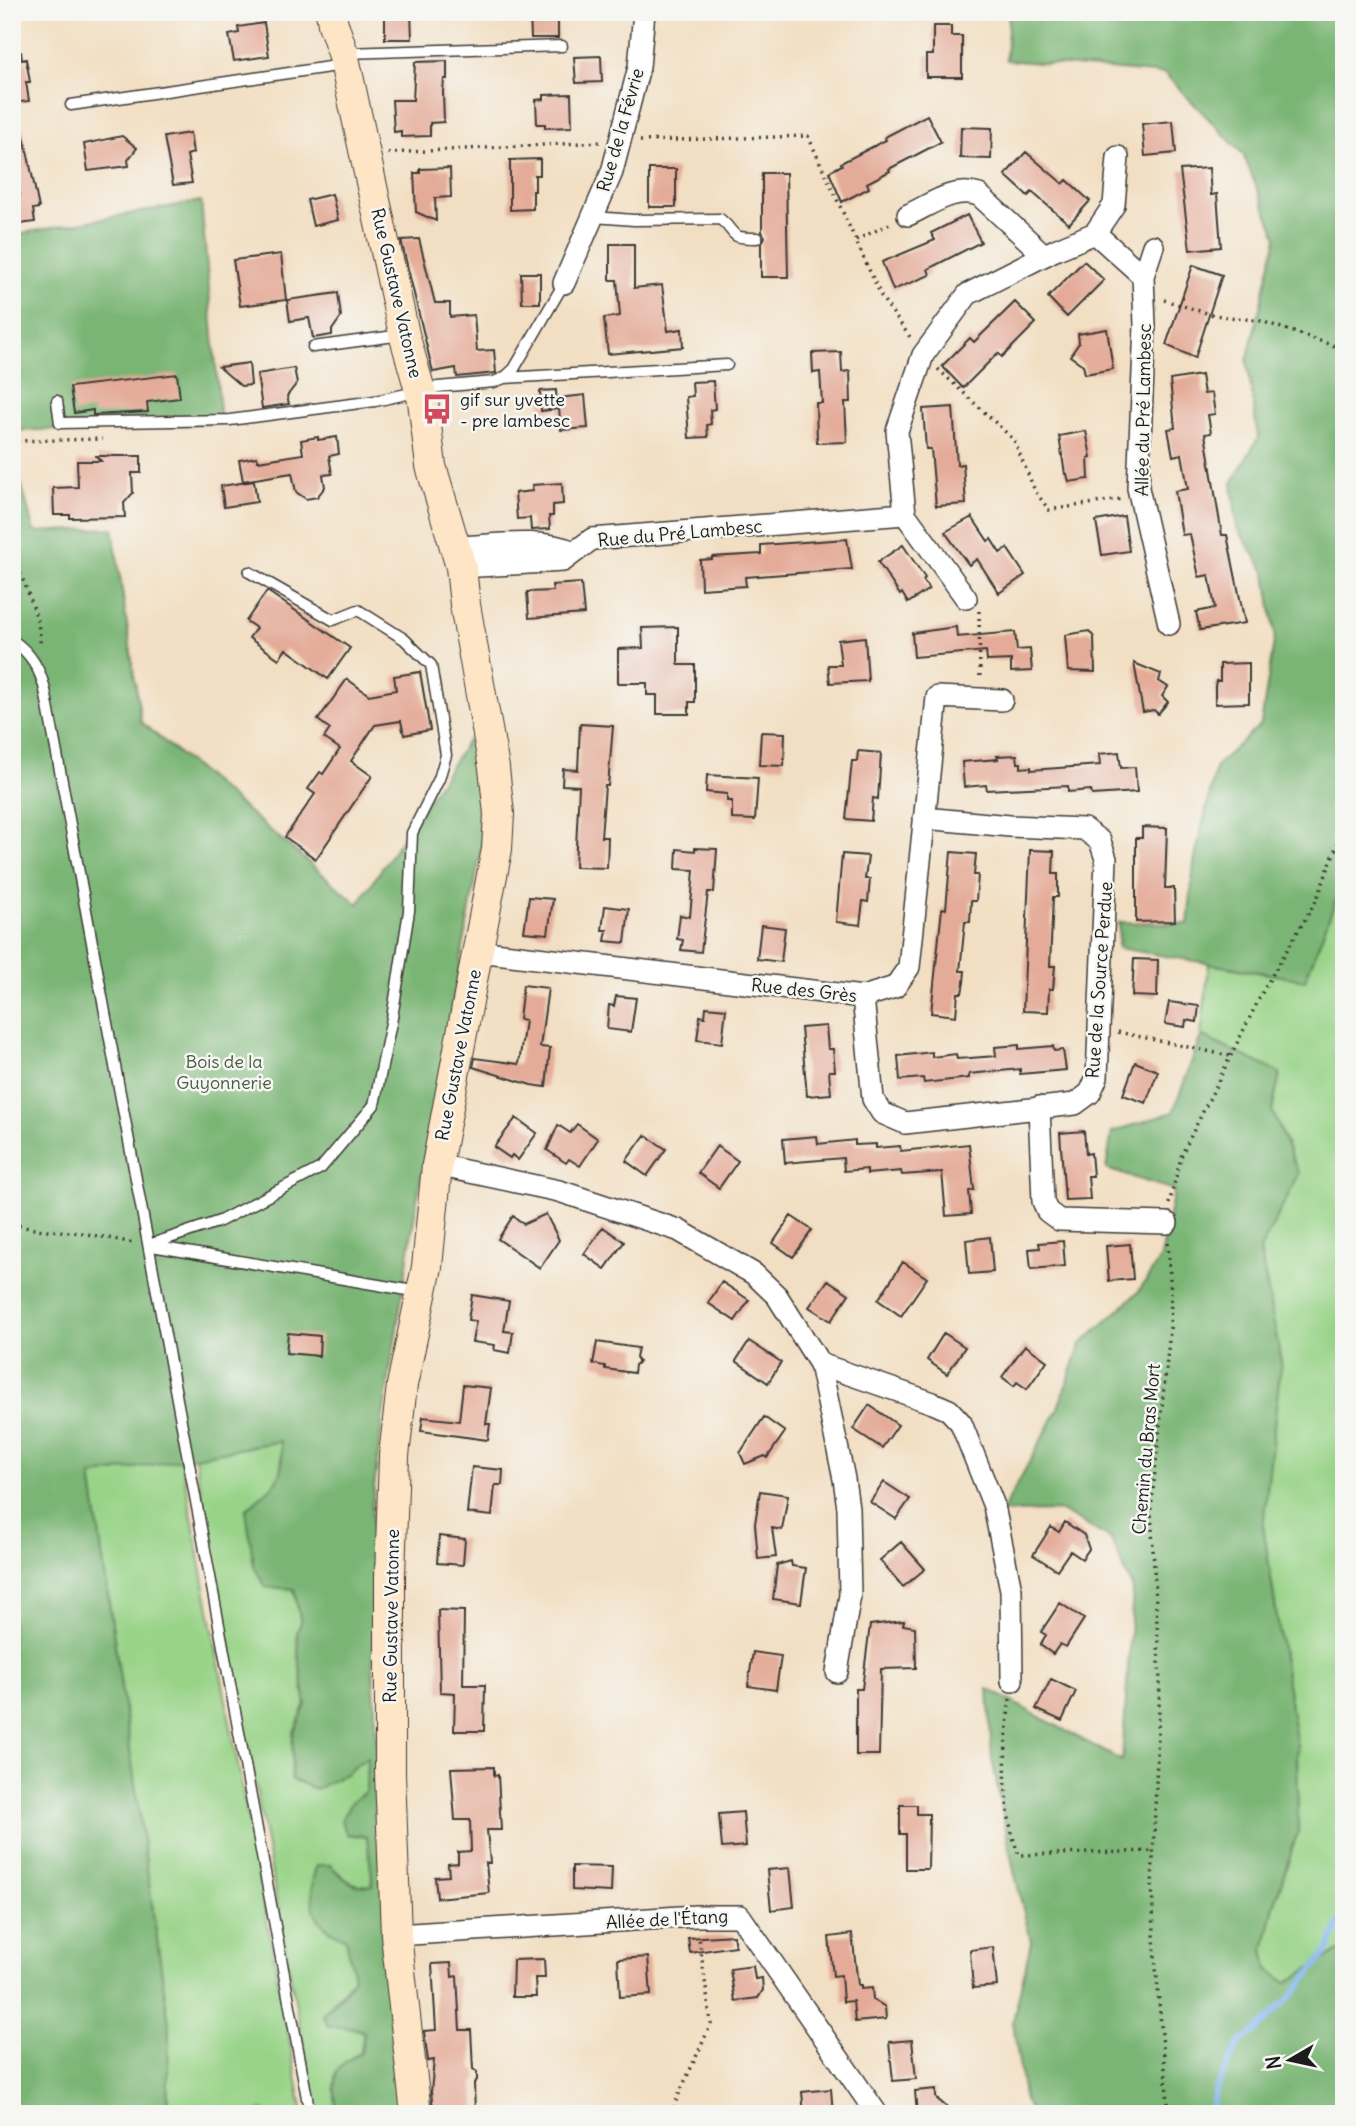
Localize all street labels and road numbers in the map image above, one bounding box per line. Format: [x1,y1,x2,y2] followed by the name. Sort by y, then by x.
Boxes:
[591,66,649,194] street label: Rue de la Févrie
[366,206,428,380] street label: Rue Gustave Vatonne
[1130,323,1156,497] street label: Allée du Pré Lambesc
[597,514,763,552] street label: Rue du Pré Lambesc
[1081,881,1117,1079] street label: Rue de la Source Perdue
[430,967,486,1143] street label: Rue Gustave Vatonne
[750,973,858,1007] street label: Rue des Grès
[1127,1363,1165,1535] street label: Chemin du Bras Mort
[378,1529,404,1703] street label: Rue Gustave Vatonne
[605,1904,729,1934] street label: Allée de l'Étang

